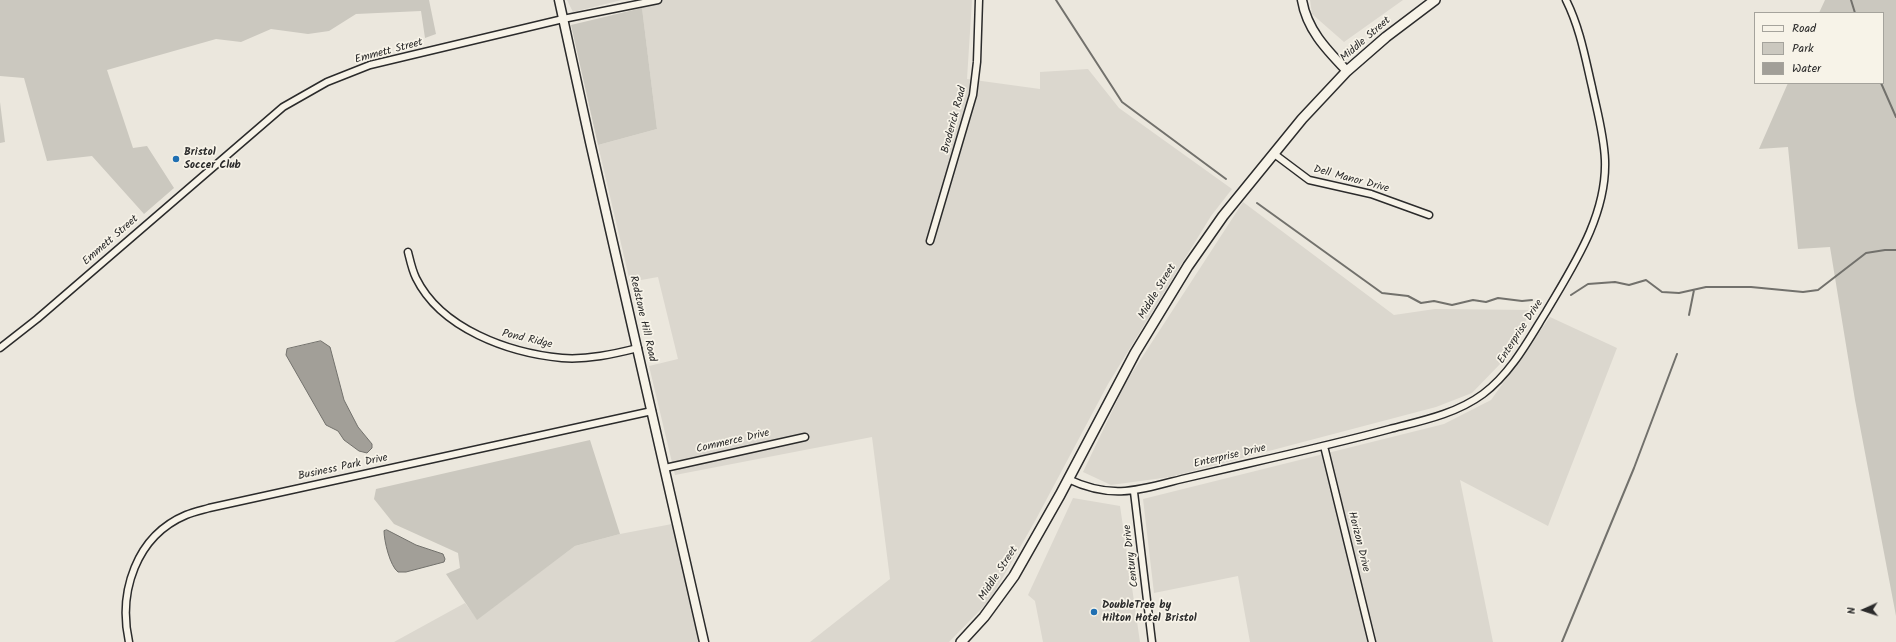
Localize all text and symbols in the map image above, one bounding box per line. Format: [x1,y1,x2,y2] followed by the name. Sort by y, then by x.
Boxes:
[1754,12,1884,84] legend
[1338,15,1394,65] street label: Middle Street
[1792,19,1816,38] text: Road
[354,37,424,67] street label: Emmett Street
[1792,39,1814,58] text: Park
[1792,59,1821,78] text: Water
[940,85,970,155] street label: Broderick Road
[184,146,241,172] place label: Bristol Soccer Club
[171,154,181,164] marker: Bristol Soccer Club
[1312,164,1390,196] street label: Dell Manor Drive
[80,213,142,269] street label: Emmett Street
[1136,262,1180,322] street label: Middle Street
[626,275,658,363] street label: Redstone Hill Road
[1495,298,1547,366] street label: Enterprise Drive
[500,328,554,352] street label: Pond Ridge
[695,427,771,457] street label: Commerce Drive
[1193,442,1267,472] street label: Enterprise Drive
[297,452,389,484] street label: Business Park Drive
[1344,510,1372,574] street label: Horizon Drive
[1122,524,1142,588] street label: Century Drive
[977,544,1021,604] street label: Middle Street
[1844,590,1884,630] north arrow
[1102,599,1197,625] place label: DoubleTree by Hilton Hotel Bristol
[1089,607,1099,617] marker: DoubleTree by Hilton Hotel Bristol
[1843,607,1861,615] text: N

